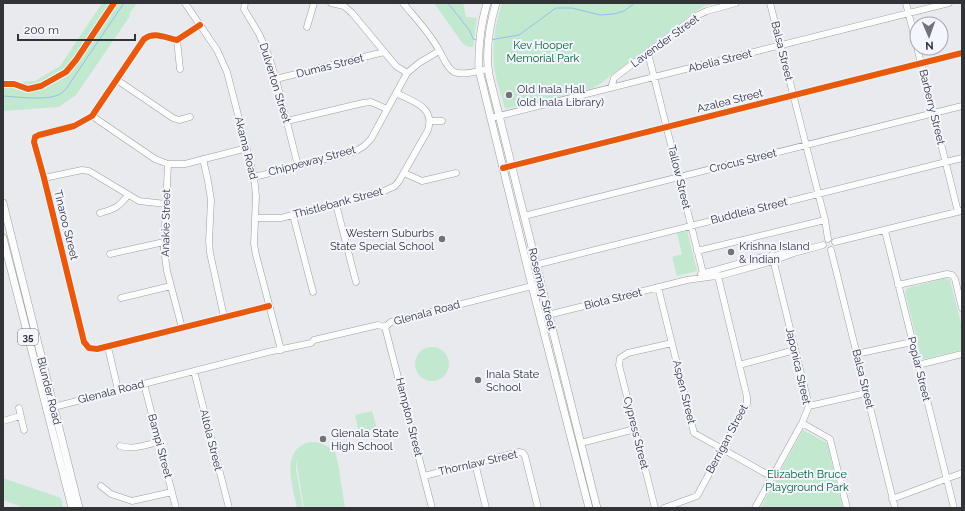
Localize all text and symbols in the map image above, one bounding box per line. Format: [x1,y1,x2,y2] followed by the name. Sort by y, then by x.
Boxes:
[628,12,702,70] street label: Lavender Street
[18,16,135,42] scale bar
[909,16,949,56] north arrow
[768,20,796,82] street label: Balsa Street
[24,23,59,37] text: 200 m
[507,39,580,65] park label: Kev Hooper Memorial Park
[925,39,934,52] text: N
[257,41,293,125] street label: Dulverton Street
[687,47,754,75] street label: Abelia Street
[295,51,365,81] street label: Dumas Street
[916,68,948,146] street label: Barberry Street
[517,83,604,109] place label: Old Inala Hall (old Inala Library)
[696,86,765,115] street label: Azalea Street
[504,90,514,100] marker: Old Inala Hall (old Inala Library)
[232,115,260,181] street label: Akama Road
[267,143,357,179] street label: Chippeway Street
[665,143,693,211] street label: Tallow Street
[708,146,778,176] street label: Crocus Street
[292,185,385,221] street label: Thistlebank Street
[51,189,81,262] street label: Tinaroo Street
[159,189,173,257] street label: Anakie Street
[709,195,789,227] street label: Buddleia Street
[330,227,434,253] place label: Western Suburbs State Special School
[437,234,447,244] marker: Western Suburbs State Special School
[739,240,810,266] place label: Krishna Island & Indian
[526,247,559,332] street label: Rosemary Street
[726,247,736,257] marker: Krishna Island & Indian
[583,285,644,312] street label: Biota Street
[393,298,462,328] street label: Glenala Road
[783,326,813,406] street label: Japonica Street
[18,329,38,345] road number: 35
[905,335,933,403] street label: Poplar Street
[849,348,877,410] street label: Balsa Street
[34,356,64,426] street label: Blunder Road
[670,359,698,426] street label: Aspen Street
[486,368,540,394] place label: Inala State School
[473,375,483,385] marker: Inala State School
[393,376,425,458] street label: Hampton Street
[76,377,146,407] street label: Glenala Road
[621,395,651,471] street label: Cypress Street
[703,402,751,476] street label: Berrigan Street
[197,408,225,472] street label: Altola Street
[145,412,175,480] street label: Bampi Street
[331,427,399,453] place label: Glenala State High School
[318,434,328,444] marker: Glenala State High School
[437,448,519,478] street label: Thornlaw Street
[765,468,849,494] park label: Elizabeth Bruce Playground Park

